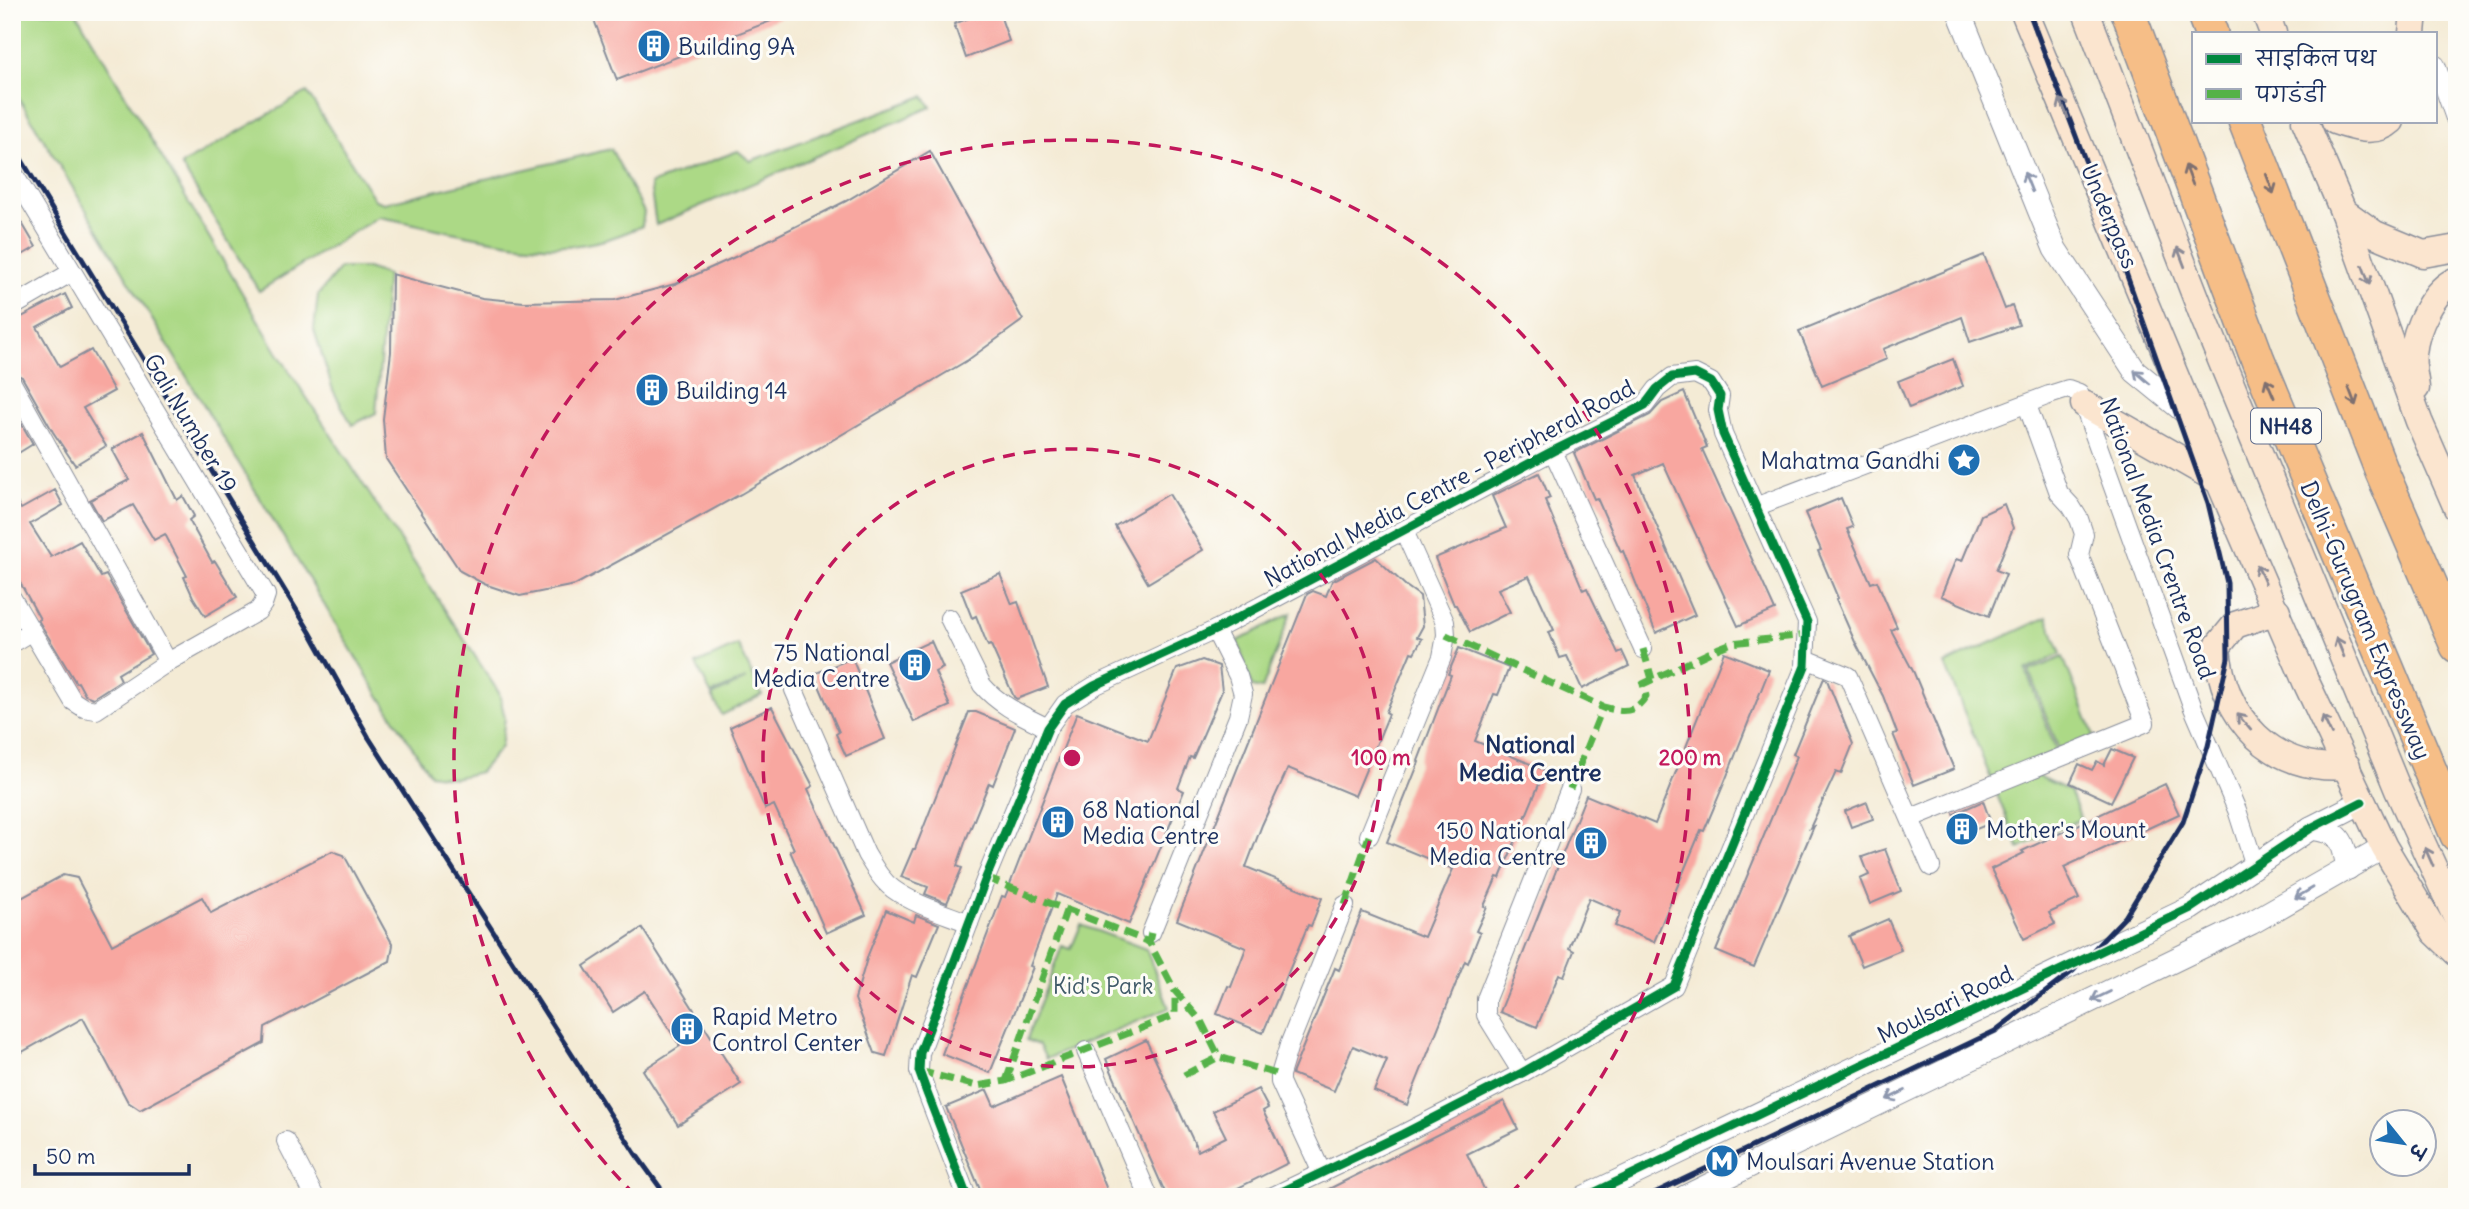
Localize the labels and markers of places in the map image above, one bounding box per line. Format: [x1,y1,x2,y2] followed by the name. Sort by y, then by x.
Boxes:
[635,27,673,65] building icon: Building 9A
[678,32,795,61] place label: Building 9A
[633,371,671,409] building icon: Building 14
[676,376,788,405] place label: Building 14
[1945,441,1983,479] place icon: Mahatma Gandhi
[1760,446,1940,475] place label: Mahatma Gandhi
[753,638,890,693] place label: 75 National Media Centre
[896,646,934,684] building icon: 75 National Media Centre
[1060,746,1084,770] centre of rings
[1082,795,1219,850] place label: 68 National Media Centre
[1039,803,1077,841] building icon: 68 National Media Centre
[1943,810,1981,848] building icon: Mother's Mount
[1986,815,2146,844] place label: Mother's Mount
[1429,816,1566,871] place label: 150 National Media Centre
[1572,824,1610,862] building icon: 150 National Media Centre
[712,1002,863,1057] place label: Rapid Metro Control Center
[668,1010,706,1048] building icon: Rapid Metro Control Center
[1703,1142,1741,1180] metro station icon: Moulsari Avenue Station
[1746,1147,1995,1176] place label: Moulsari Avenue Station

